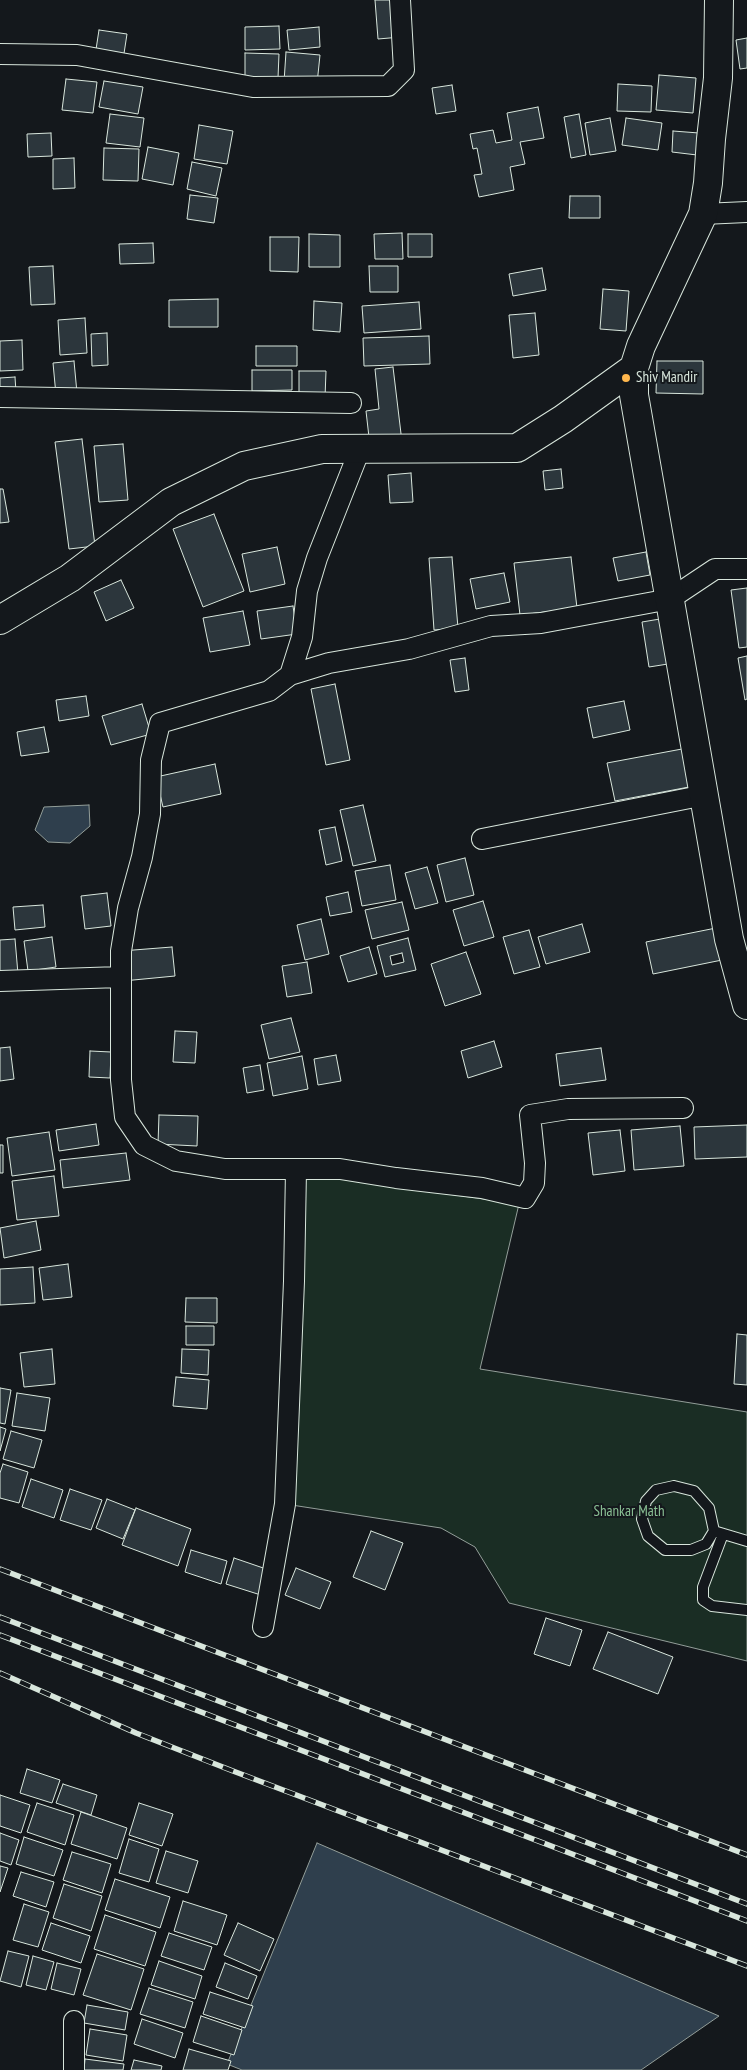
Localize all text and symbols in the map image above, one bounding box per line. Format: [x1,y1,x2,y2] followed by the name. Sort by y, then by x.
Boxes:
[636,369,697,387] place label: Shiv Mandir
[620,372,632,384] marker: Shiv Mandir
[594,1503,664,1521] park label: Shankar Math

